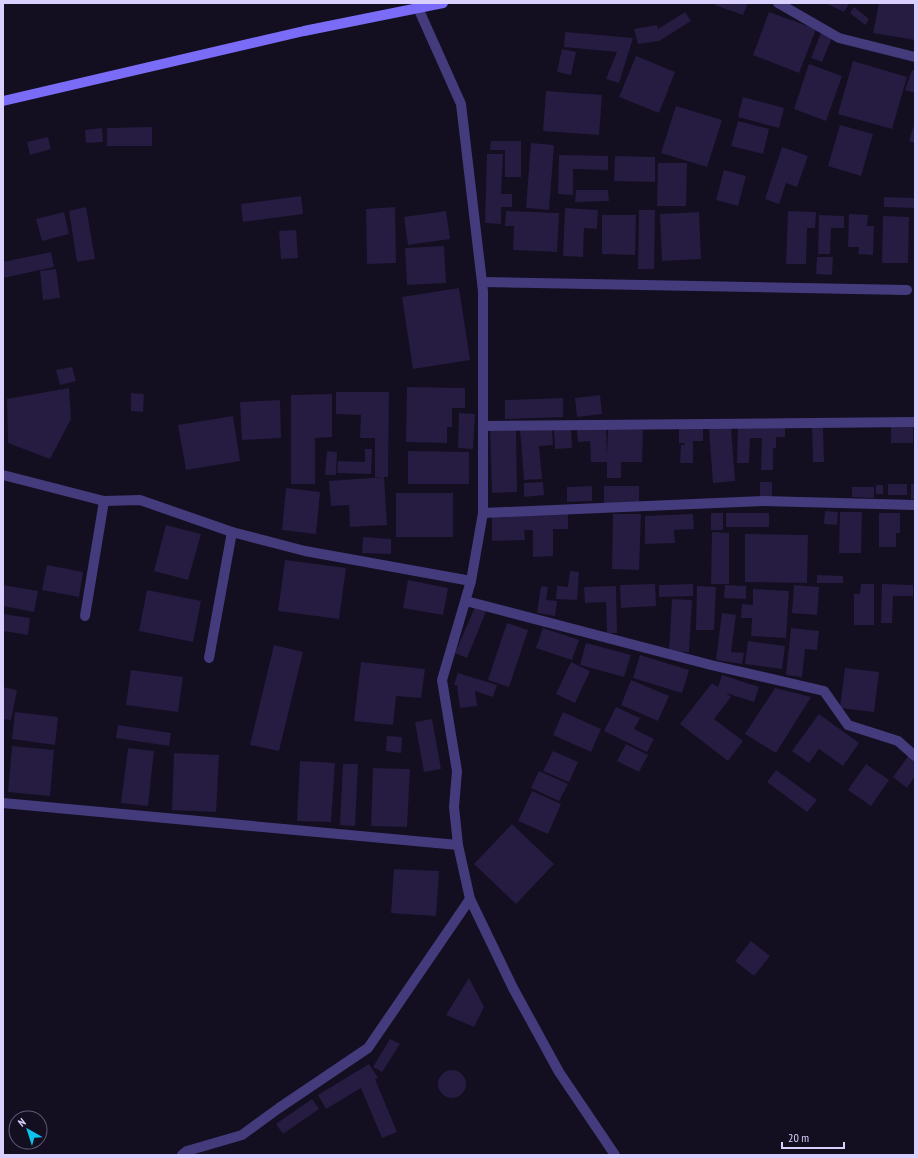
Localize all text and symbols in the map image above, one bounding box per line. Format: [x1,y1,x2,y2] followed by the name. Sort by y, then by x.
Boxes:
[8,1110,48,1150] north arrow
[15,1115,28,1130] text: N
[782,1124,844,1150] scale bar
[788,1130,809,1145] text: 20 m

